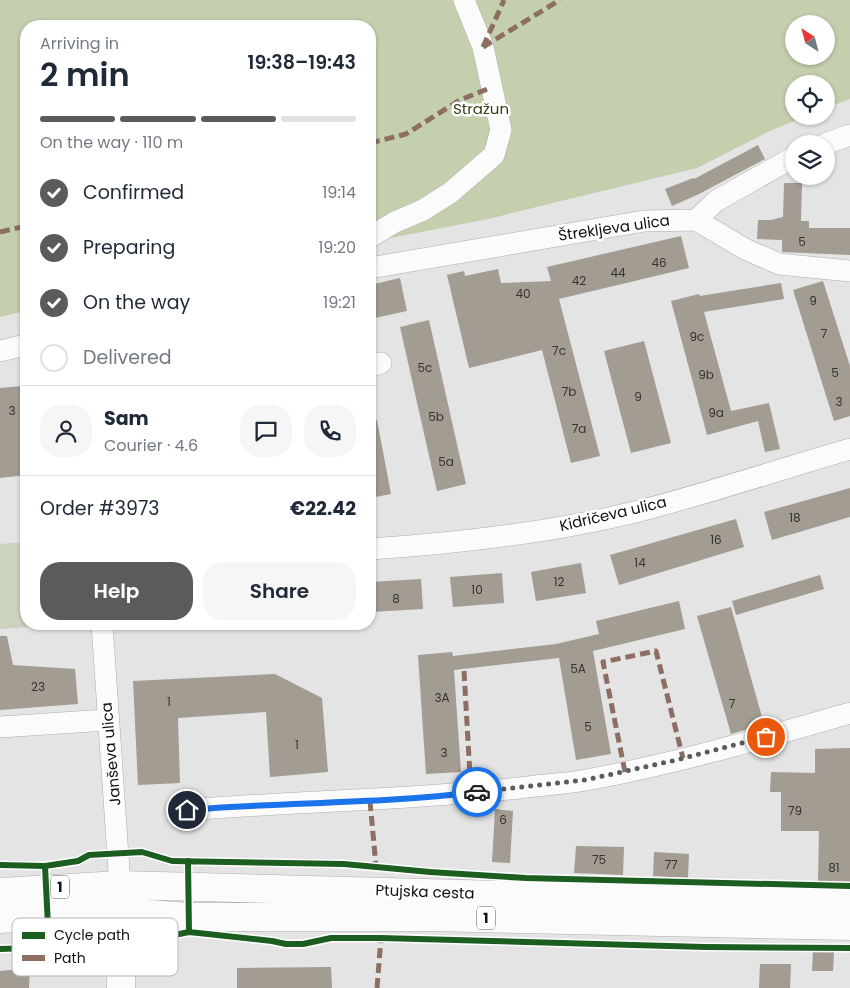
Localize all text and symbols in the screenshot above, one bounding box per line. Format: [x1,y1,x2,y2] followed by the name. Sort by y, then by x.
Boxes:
[785,15,835,65] north arrow
[785,15,835,185] map controls
[40,32,119,55] text: Arriving in
[248,49,356,76] text: 19:38–19:43
[40,52,130,97] text: 2 min
[785,75,835,125] button: locate
[453,98,509,119] park label: Stražun
[40,131,183,154] text: On the way · 110 m
[785,135,835,185] button: layers
[40,179,68,207] icon: check
[83,179,184,206] text: Confirmed
[322,181,356,204] text: 19:14
[557,209,671,246] street label: Štrekljeva ulica
[798,233,806,250] house number: 5
[40,234,68,262] icon: check
[83,234,175,261] text: Preparing
[318,236,356,259] text: 19:20
[651,254,667,271] house number: 46
[610,264,626,281] house number: 44
[572,272,586,289] house number: 42
[515,285,531,302] house number: 40
[40,289,68,317] icon: check
[83,289,190,316] text: On the way
[323,291,356,314] text: 19:21
[809,292,817,309] house number: 9
[821,325,828,342] house number: 7
[690,328,704,345] house number: 9c
[552,342,566,359] house number: 7c
[83,344,172,371] text: Delivered
[418,359,432,376] house number: 5c
[831,364,839,381] house number: 5
[698,366,714,383] house number: 9b
[562,383,576,400] house number: 7b
[634,388,642,405] house number: 9
[835,393,843,410] house number: 3
[8,402,16,419] house number: 3
[708,404,724,421] house number: 9a
[40,405,92,457] button: person
[104,405,149,432] text: Sam
[240,405,292,457] button: chat
[304,405,356,457] button: phone
[428,408,444,425] house number: 5b
[572,420,586,437] house number: 7a
[104,434,198,457] text: Courier · 4.6
[438,453,454,470] house number: 5a
[557,491,668,536] street label: Kidričeva ulica
[40,495,160,522] text: Order #3973
[290,495,356,522] text: €22.42
[789,509,801,526] house number: 18
[710,531,722,548] house number: 16
[634,554,646,571] house number: 14
[40,562,193,620] button: Help
[203,562,356,620] button: Share
[554,573,564,590] house number: 12
[471,581,483,598] house number: 10
[392,590,400,607] house number: 8
[570,660,586,677] house number: 5A
[31,678,45,695] house number: 23
[434,689,450,706] house number: 3A
[167,693,171,710] house number: 1
[729,695,736,712] house number: 7
[96,702,125,807] street label: Janševa ulica
[745,716,787,758] pin
[584,718,592,735] house number: 5
[752,723,780,751] icon: bag
[295,736,299,753] house number: 1
[440,744,448,761] house number: 3
[452,767,502,817] courier
[463,778,491,806] icon: car
[166,789,208,831] pin
[173,796,201,824] icon: home
[788,802,802,819] house number: 79
[499,811,507,828] house number: 6
[592,851,606,868] house number: 75
[664,856,678,873] house number: 77
[828,859,840,876] house number: 81
[51,876,69,899] road number: 1
[375,879,475,904] street label: Ptujska cesta
[477,906,495,930] road number: 1
[12,918,178,976] legend
[54,925,130,945] text: Cycle path
[54,948,86,968] text: Path

